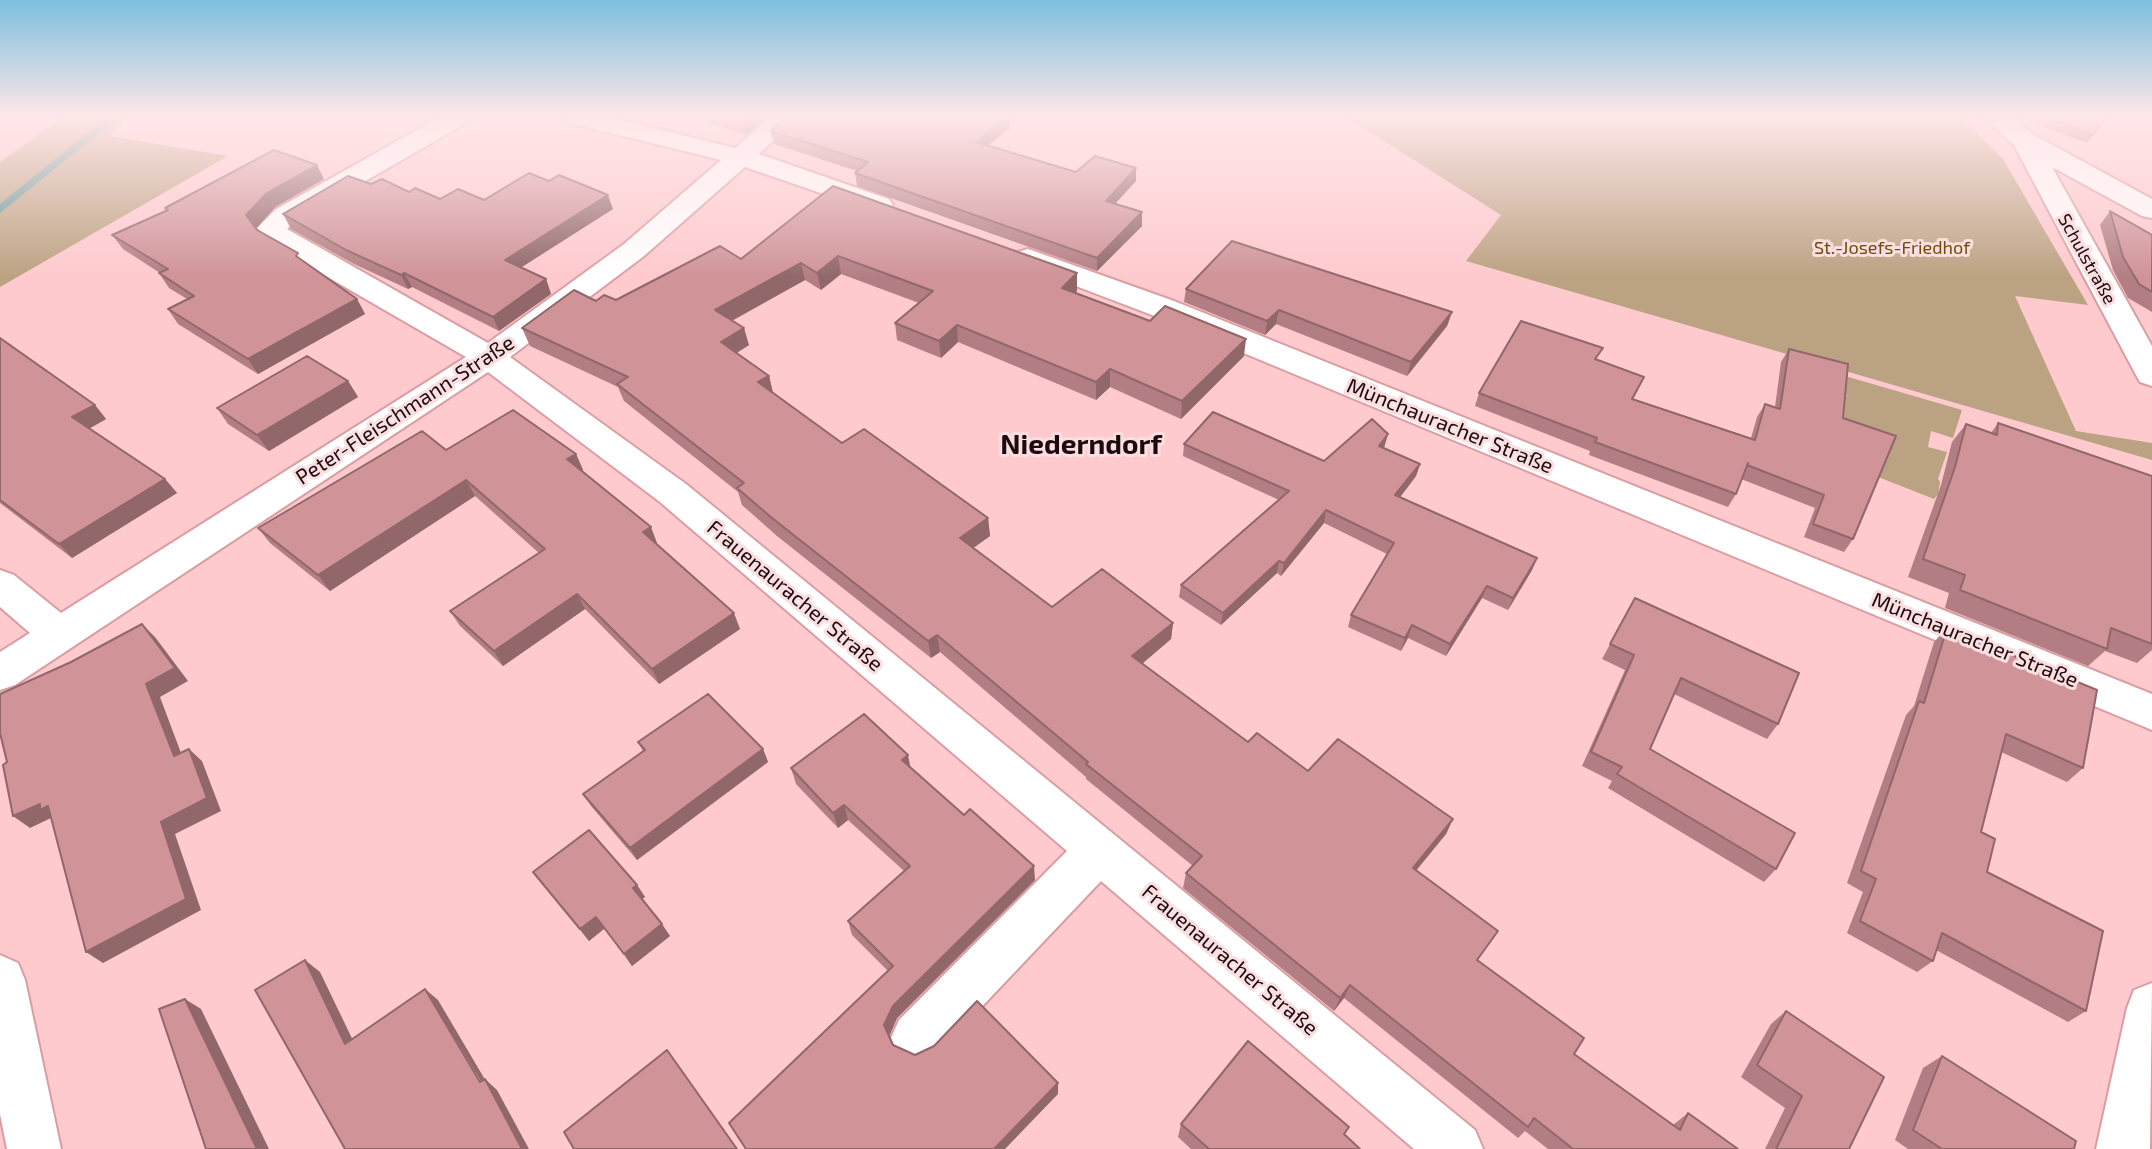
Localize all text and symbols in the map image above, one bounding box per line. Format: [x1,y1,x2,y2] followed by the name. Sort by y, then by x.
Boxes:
[2053,210,2121,308] street label: Schulstraße
[1814,237,1970,259] park label: St.-Josefs-Friedhof
[291,330,519,490] street label: Peter-Fleischmann-Straße
[1343,373,1557,479] street label: Münchauracher Straße
[1000,428,1162,462] district label: Niederndorf
[702,515,888,677] street label: Frauenauracher Straße
[1868,587,2082,693] street label: Münchauracher Straße
[1137,879,1323,1041] street label: Frauenauracher Straße

